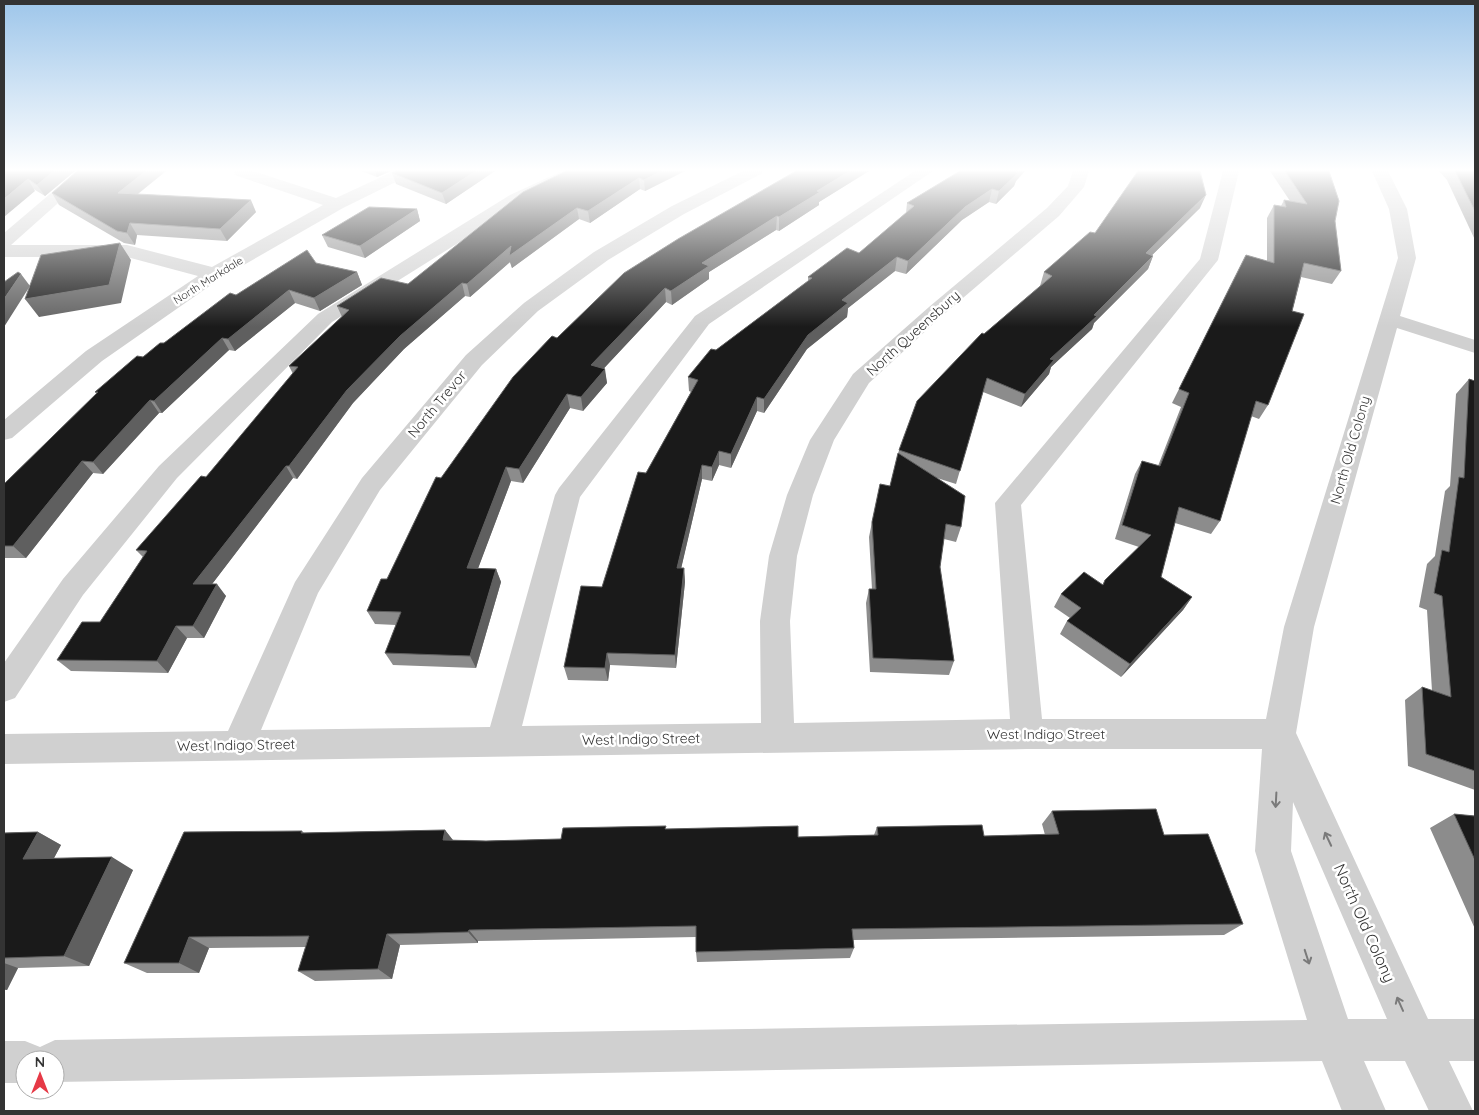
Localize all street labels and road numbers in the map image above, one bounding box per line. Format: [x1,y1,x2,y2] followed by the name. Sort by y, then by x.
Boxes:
[171,253,245,307] street label: North Markdale
[863,286,963,380] street label: North Queensbury
[404,366,471,441] street label: North Trevor
[1326,394,1374,506] street label: North Old Colony
[987,725,1105,743] street label: West Indigo Street
[582,729,701,749] street label: West Indigo Street
[177,735,296,755] street label: West Indigo Street
[1330,861,1400,985] street label: North Old Colony

